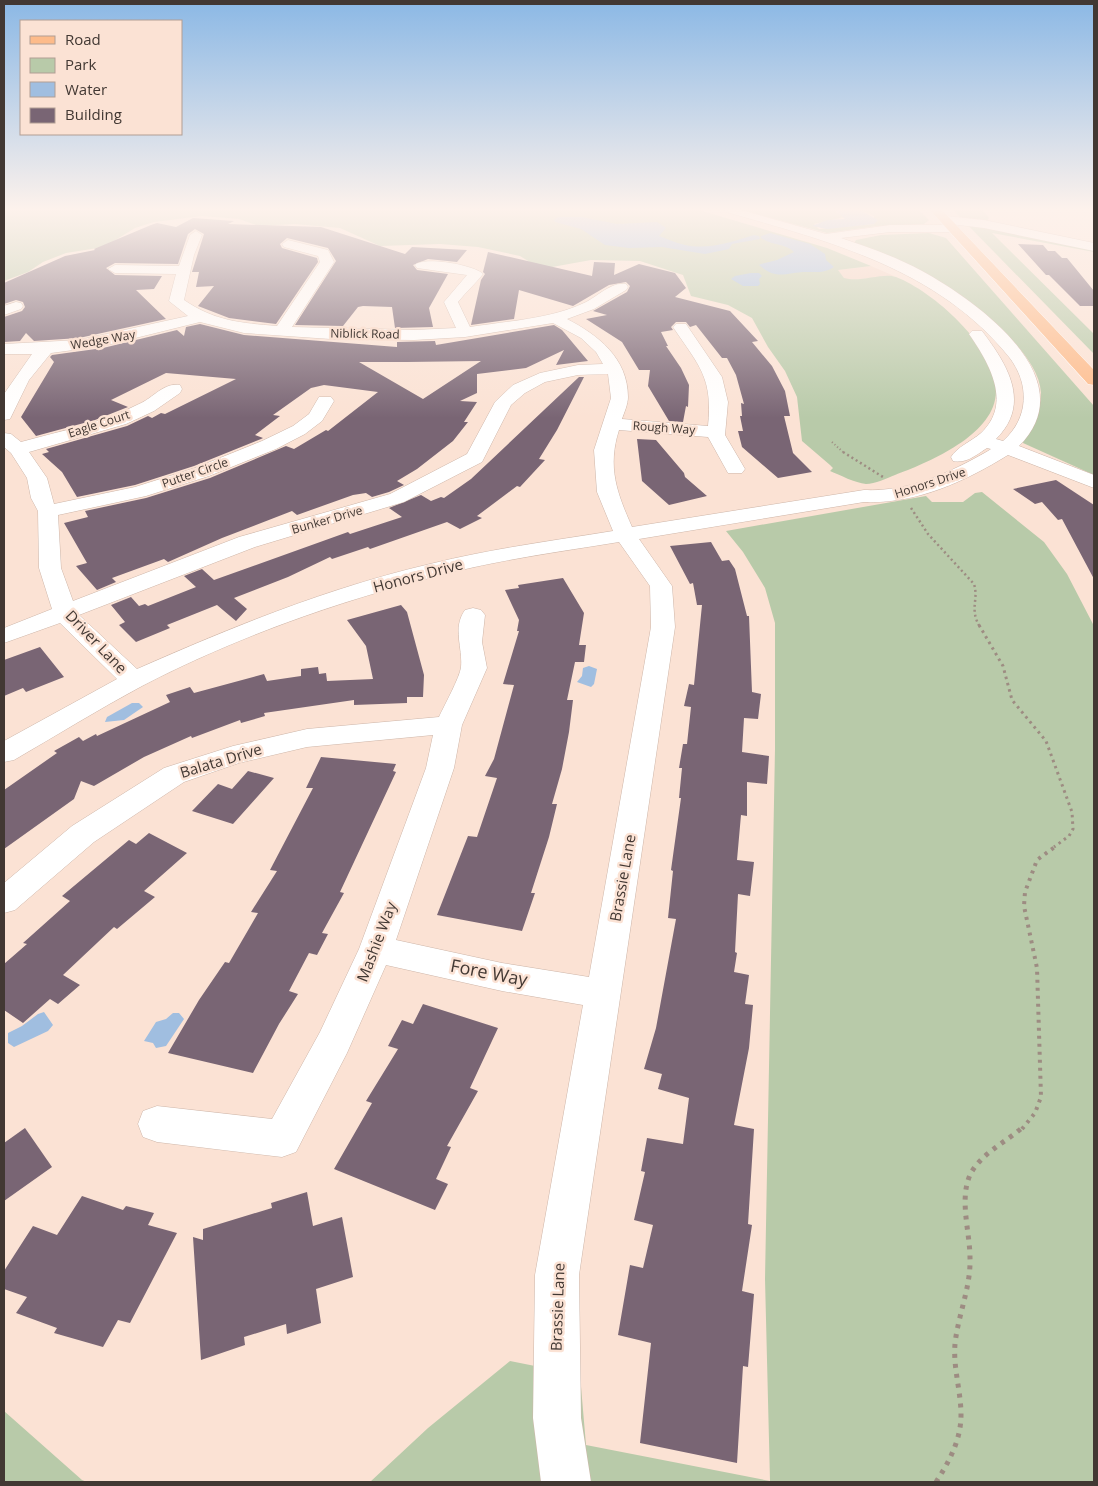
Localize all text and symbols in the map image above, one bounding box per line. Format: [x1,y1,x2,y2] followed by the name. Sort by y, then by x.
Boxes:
[20,20,182,135] legend
[65,29,101,49] text: Road
[65,54,96,74] text: Park
[65,79,107,99] text: Water
[65,104,122,124] text: Building
[330,324,400,343] street label: Niblick Road
[69,325,138,354] street label: Wedge Way
[66,406,132,442] street label: Eagle Court
[632,417,697,438] street label: Rough Way
[159,453,230,492] street label: Putter Circle
[892,463,968,502] street label: Honors Drive
[289,501,364,538] street label: Bunker Drive
[371,553,465,597] street label: Honors Drive
[62,605,132,677] street label: Driver Lane
[177,738,264,782] street label: Balata Drive
[604,833,640,923] street label: Brassie Lane
[352,898,401,984] street label: Mashie Way
[449,953,531,991] street label: Fore Way
[545,1262,569,1351] street label: Brassie Lane

